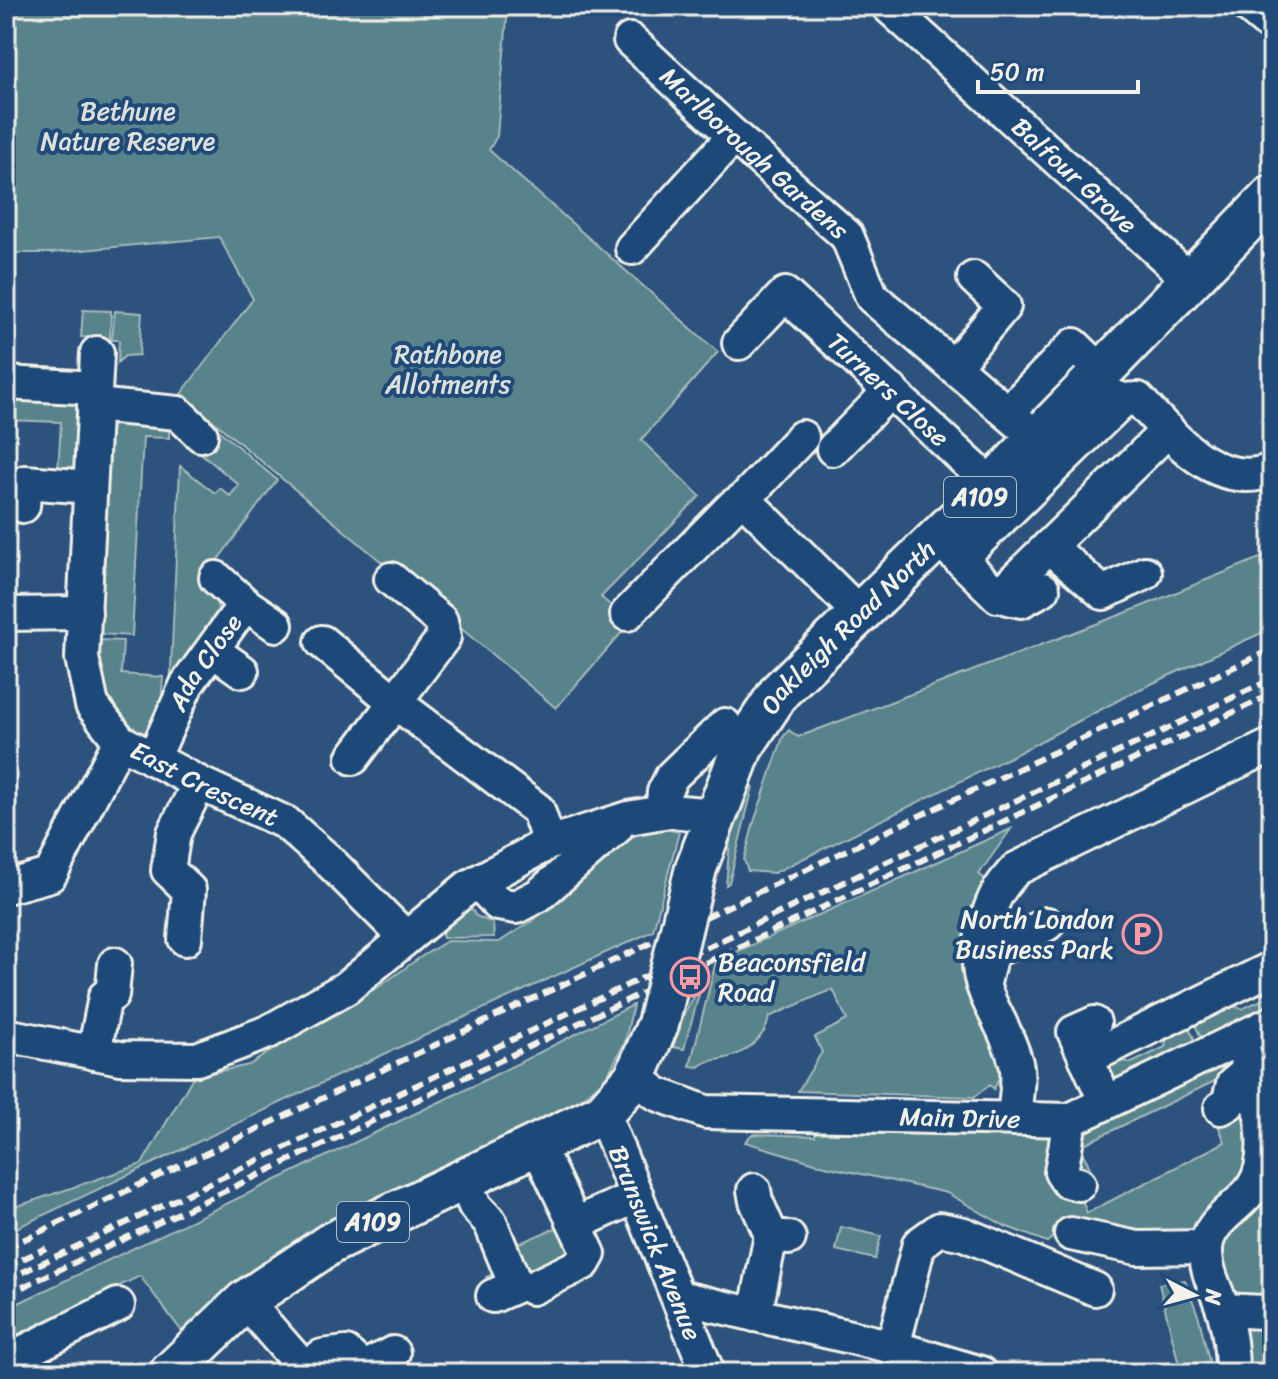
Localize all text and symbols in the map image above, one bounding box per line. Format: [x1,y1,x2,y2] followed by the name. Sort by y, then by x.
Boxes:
[978,44,1138,94] scale bar
[990,51,1045,93] text: 50 m
[649,55,861,252] street label: Marlborough Gardens
[41,88,216,164] park label: Bethune Nature Reserve
[1001,105,1149,246] street label: Balfour Grove
[816,320,961,459] street label: Turners Close
[384,331,512,407] park label: Rathbone Allotments
[944,477,1016,517] road number: A109
[747,528,947,724] street label: Oakleigh Road North
[154,603,255,720] street label: Ada Close
[122,728,287,840] street label: East Crescent
[955,896,1114,972] place label: North London Business Park
[1121,913,1163,955] parking icon: North London Business Park
[718,939,867,1015] place label: Beaconsfield Road
[669,956,711,998] bus stop icon: Beaconsfield Road
[899,1093,1021,1142] street label: Main Drive
[595,1138,716,1348] street label: Brunswick Avenue
[337,1202,409,1242] road number: A109
[1154,1255,1234,1335] north arrow
[1193,1286,1234,1307] text: N

